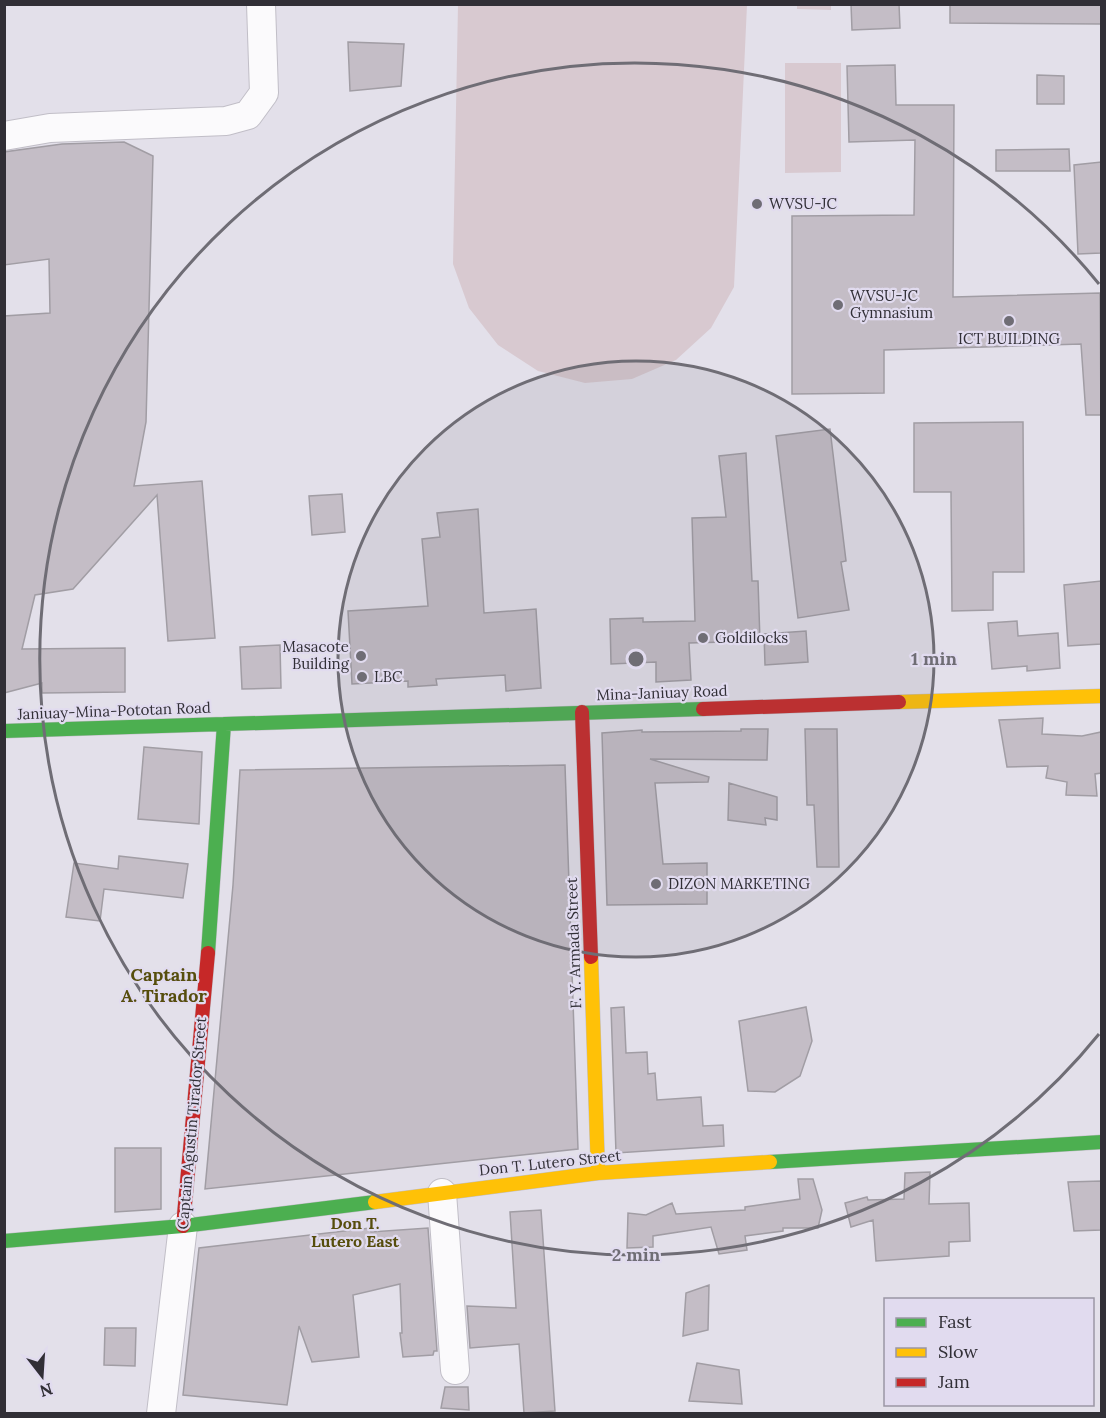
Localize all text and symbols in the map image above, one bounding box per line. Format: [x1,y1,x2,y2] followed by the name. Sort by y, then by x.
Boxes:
[769,194,838,213] place label: WVSU-JC
[750,197,764,211] marker: WVSU-JC
[850,286,933,322] place label: WVSU-JC Gymnasium
[831,298,845,312] marker: WVSU-JC Gymnasium
[1002,314,1016,328] marker: ICT BUILDING
[958,329,1061,348] place label: ICT BUILDING
[715,628,788,647] place label: Goldilocks
[696,631,710,645] marker: Goldilocks
[282,637,350,673] place label: Masacote Building
[911,647,957,670] text: 1 min
[354,649,368,663] marker: Masacote Building
[626,649,646,669] centre of rings
[374,667,403,686] place label: LBC
[355,670,369,684] marker: LBC
[596,681,728,704] street label: Mina-Janiuay Road
[16,698,211,723] street label: Janiuay-Mina-Pototan Road
[668,874,810,893] place label: DIZON MARKETING
[562,877,585,1009] street label: F. Y. Armada Street
[649,877,663,891] marker: DIZON MARKETING
[121,963,207,1007] district label: Captain A. Tirador
[173,1016,210,1230] street label: Captain Agustin Tirador Street
[478,1146,622,1179] street label: Don T. Lutero Street
[311,1213,399,1251] district label: Don T. Lutero East
[612,1243,661,1266] text: 2 min
[884,1298,1094,1406] legend
[938,1310,972,1333] text: Fast
[938,1340,978,1363] text: Slow
[12,1346,72,1406] north arrow
[937,1370,970,1393] text: Jam
[38,1379,55,1402] text: N

